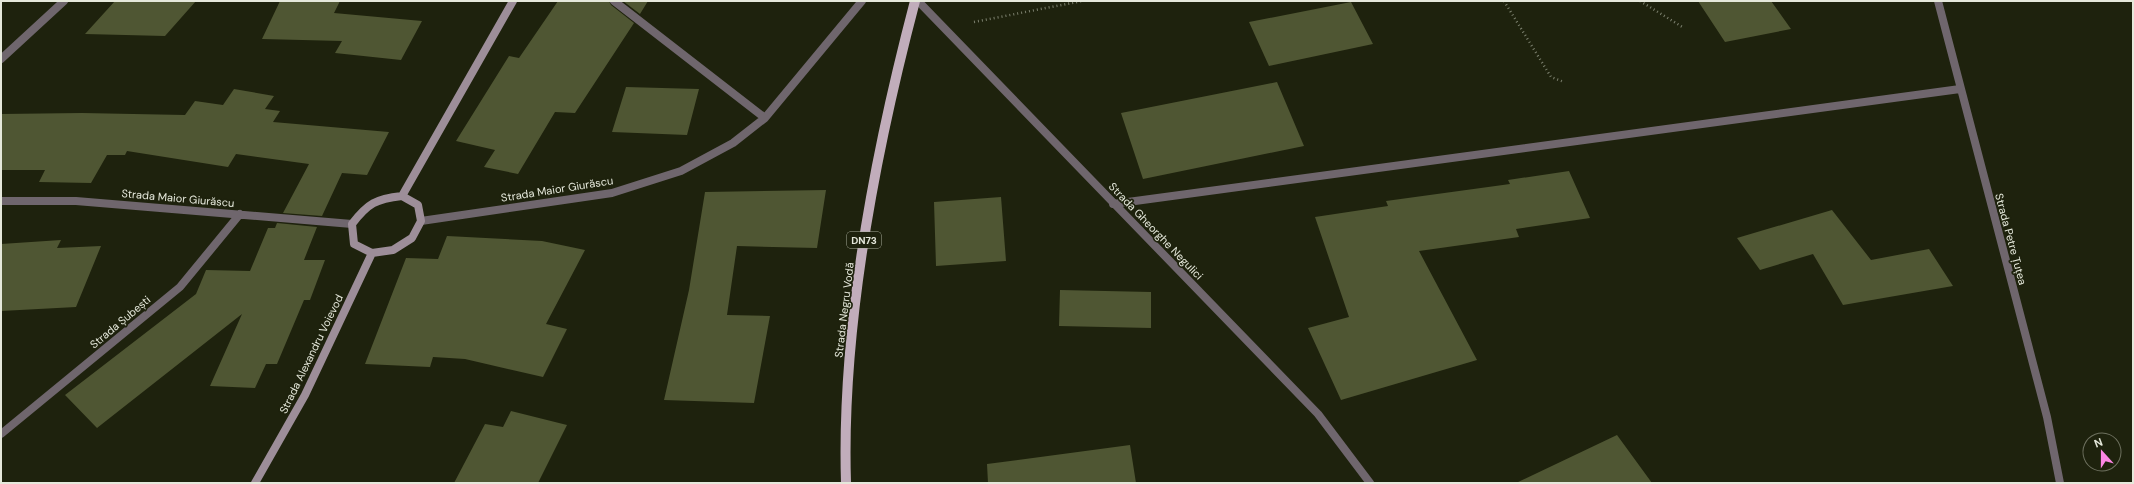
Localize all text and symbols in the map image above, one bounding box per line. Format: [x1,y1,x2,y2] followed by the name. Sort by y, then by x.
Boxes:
[500,173,614,205] street label: Strada Maior Giurăscu
[1106,179,1206,283] street label: Strada Gheorghe Negulici
[121,186,235,210] street label: Strada Maior Giurăscu
[1992,192,2030,286] street label: Strada Petre Țuțea
[847,232,881,248] road number: DN73
[831,262,857,358] street label: Strada Negru Vodă
[276,292,346,416] street label: Strada Alexandru Voievod
[87,293,153,351] street label: Strada Șubești
[2082,432,2122,472] north arrow
[2092,435,2105,451] text: N

